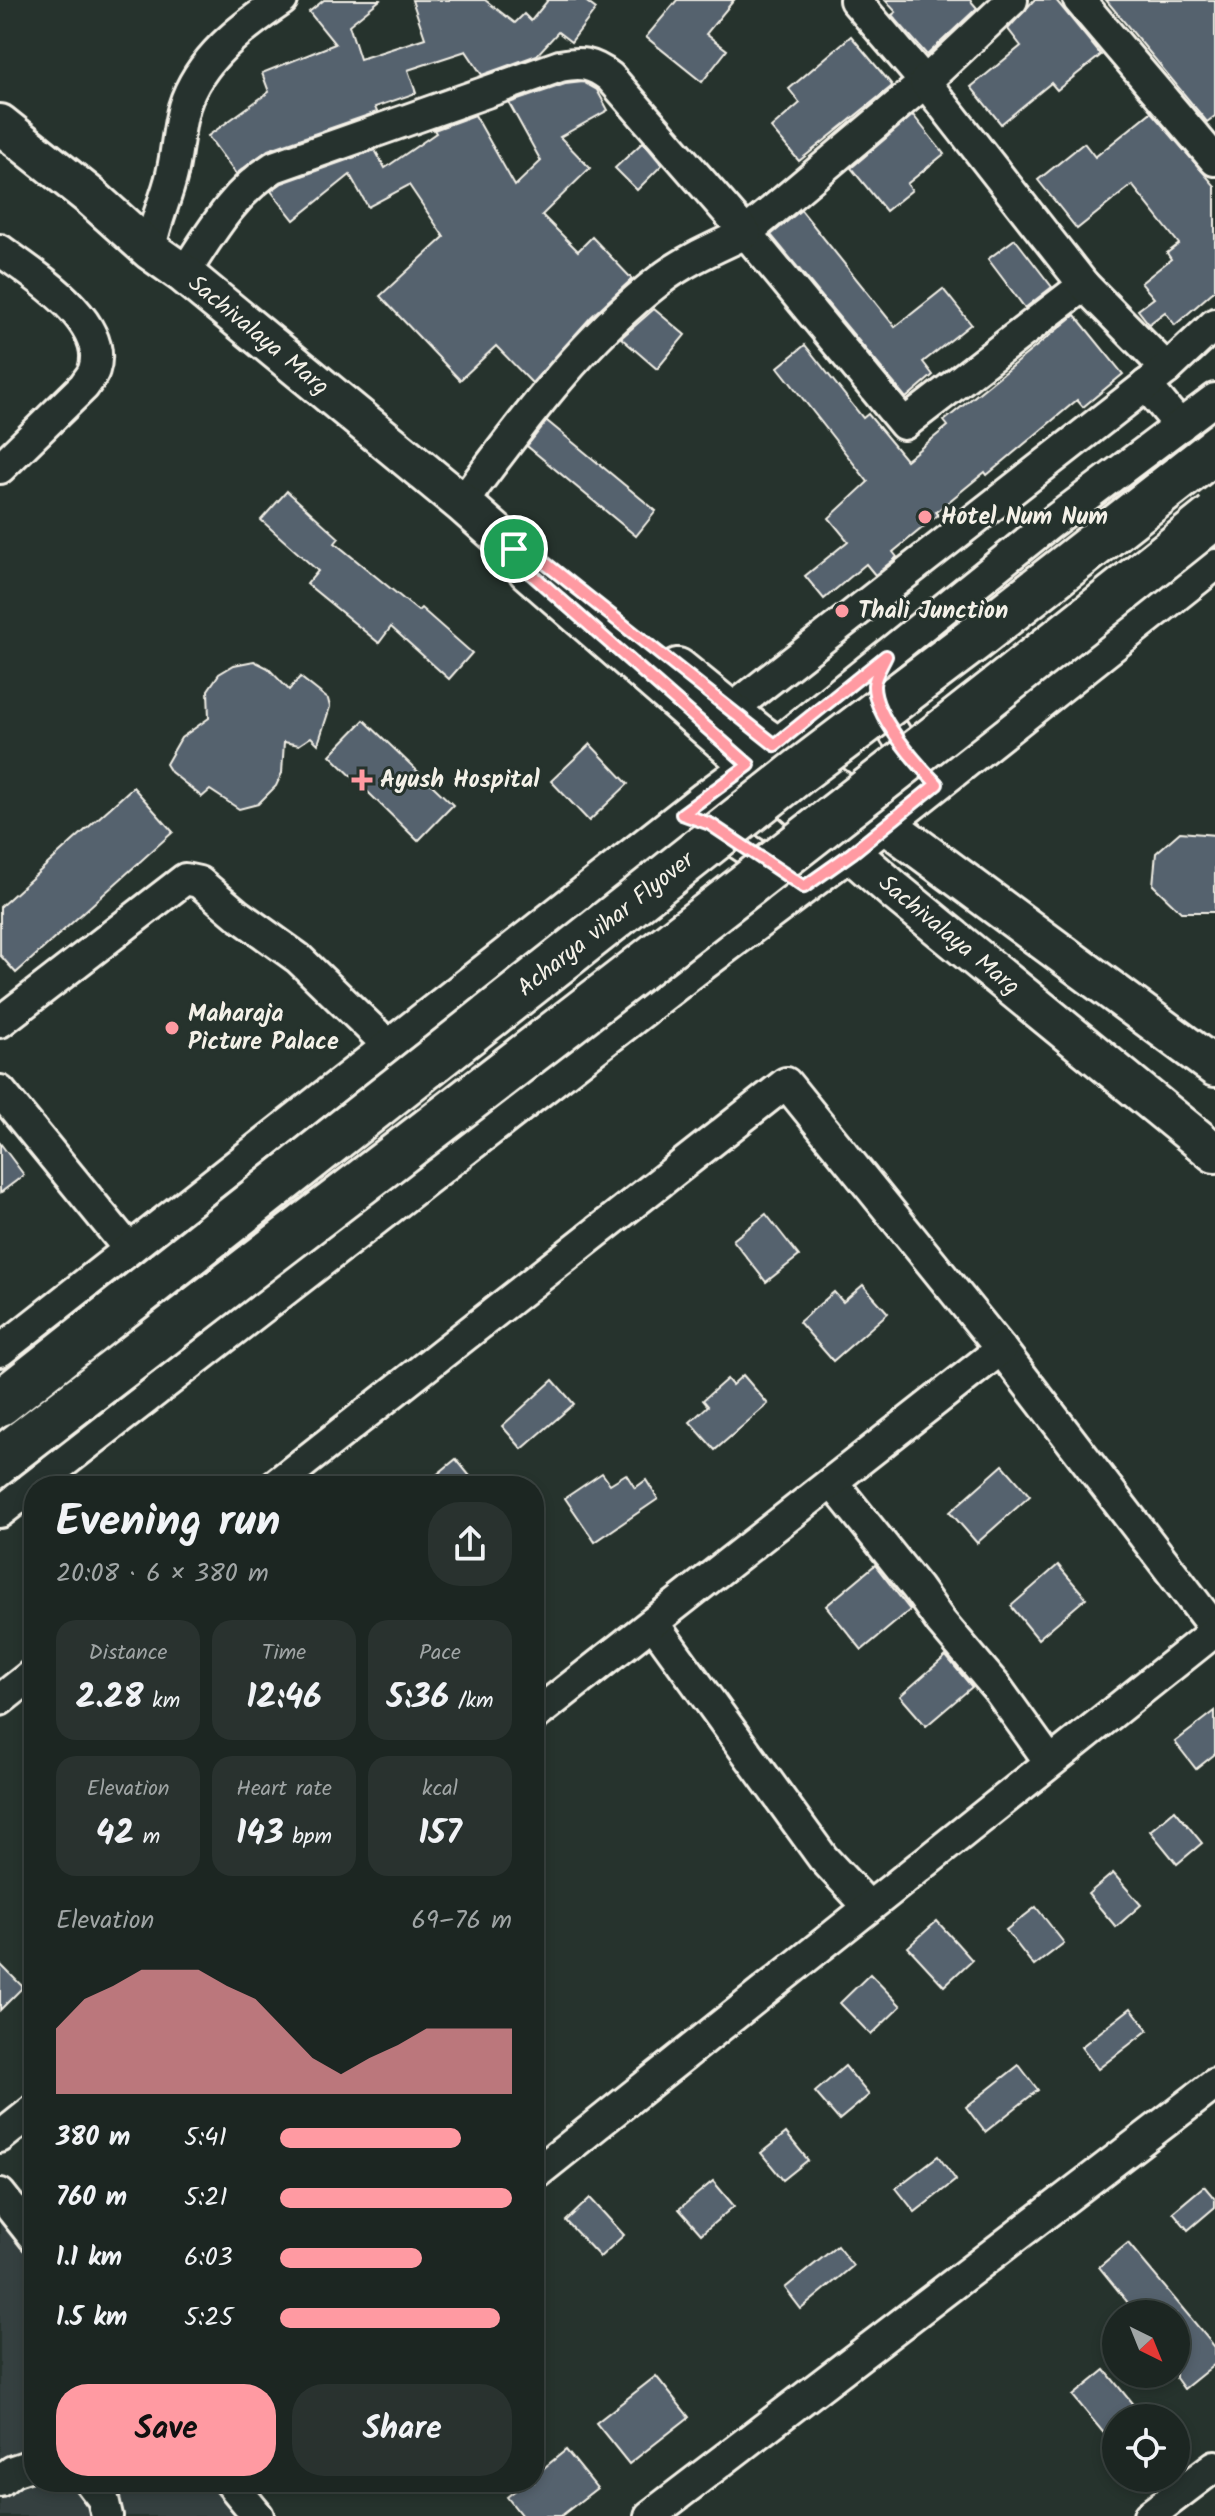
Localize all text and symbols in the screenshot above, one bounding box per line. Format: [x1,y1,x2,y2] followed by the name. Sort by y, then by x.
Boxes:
[179,265,338,406] street label: Sachivalaya Marg
[941,498,1108,537] place label: Hotel Num Num
[916,508,934,526] marker: Hotel Num Num
[480,515,548,583] pin
[492,527,536,571] icon: arrive
[858,592,1008,631] place label: Thali Junction
[833,602,851,620] marker: Thali Junction
[380,761,540,800] place label: Ayush Hospital
[351,769,373,791] marker: Ayush Hospital
[509,841,704,1007] street label: Acharya vihar Flyover
[869,865,1029,1005] street label: Sachivalaya Marg
[188,995,339,1062] place label: Maharaja Picture Palace
[163,1019,181,1037] marker: Maharaja Picture Palace
[56,1488,280,1558] text: Evening run
[428,1502,512,1586] button: share
[56,1553,269,1595] text: 20:08 · 6 × 380 m
[88,1636,168,1671] text: Distance
[262,1636,306,1671] text: Time
[419,1636,461,1671] text: Pace
[76,1671,144,1725] text: 2.28
[246,1671,322,1725] text: 12:46
[386,1671,449,1725] text: 5:36
[144,1684,180,1719] text: km
[449,1684,494,1719] text: /km
[86,1772,170,1807] text: Elevation
[236,1772,332,1807] text: Heart rate
[422,1772,458,1807] text: kcal
[96,1807,134,1861] text: 42
[236,1807,284,1861] text: 143
[418,1807,462,1861] text: 157
[134,1820,160,1855] text: m
[284,1820,332,1855] text: bpm
[56,1900,154,1942] text: Elevation
[411,1900,512,1942] text: 69–76 m
[56,2117,130,2159] text: 380 m
[184,2117,227,2159] text: 5:41
[56,2177,127,2219] text: 760 m
[184,2177,228,2219] text: 5:21
[56,2237,122,2279] text: 1.1 km
[184,2237,233,2279] text: 6:03
[56,2297,127,2339] text: 1.5 km
[184,2297,233,2339] text: 5:25
[1102,2300,1190,2388] north arrow
[1102,2300,1190,2492] map controls
[56,2384,276,2476] button: Save
[292,2384,512,2476] button: Share
[1102,2404,1190,2492] button: locate

